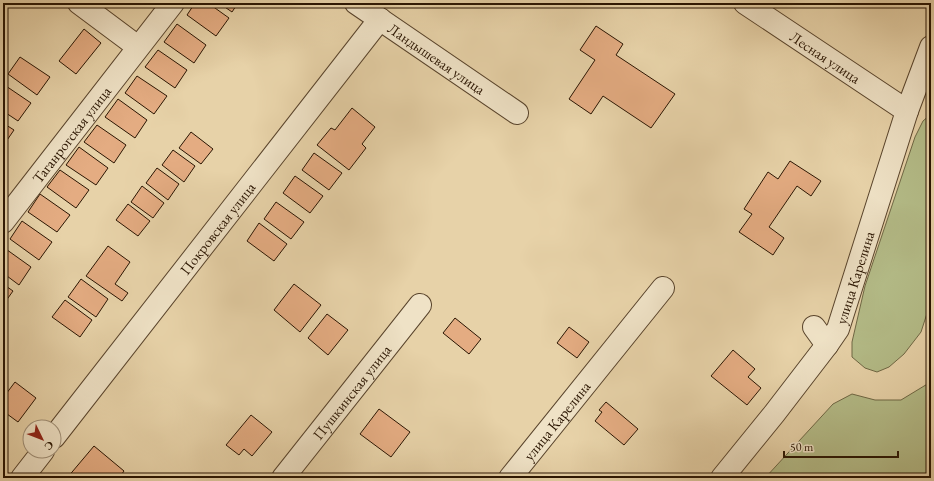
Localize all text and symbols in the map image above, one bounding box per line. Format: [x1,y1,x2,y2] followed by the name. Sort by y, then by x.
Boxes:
[385,18,489,98] street label: Ландышевая улица
[787,26,865,87] street label: Лесная улица
[27,82,115,187] street label: Таганрогская улица
[175,178,259,278] street label: Покровская улица
[831,228,878,326] street label: улица Карелина
[308,340,395,443] street label: Пушкинская улица
[519,377,594,464] street label: улица Карелина
[22,419,62,459] north arrow
[784,433,898,459] scale bar
[41,438,57,454] text: С
[790,439,814,455] text: 50 m

